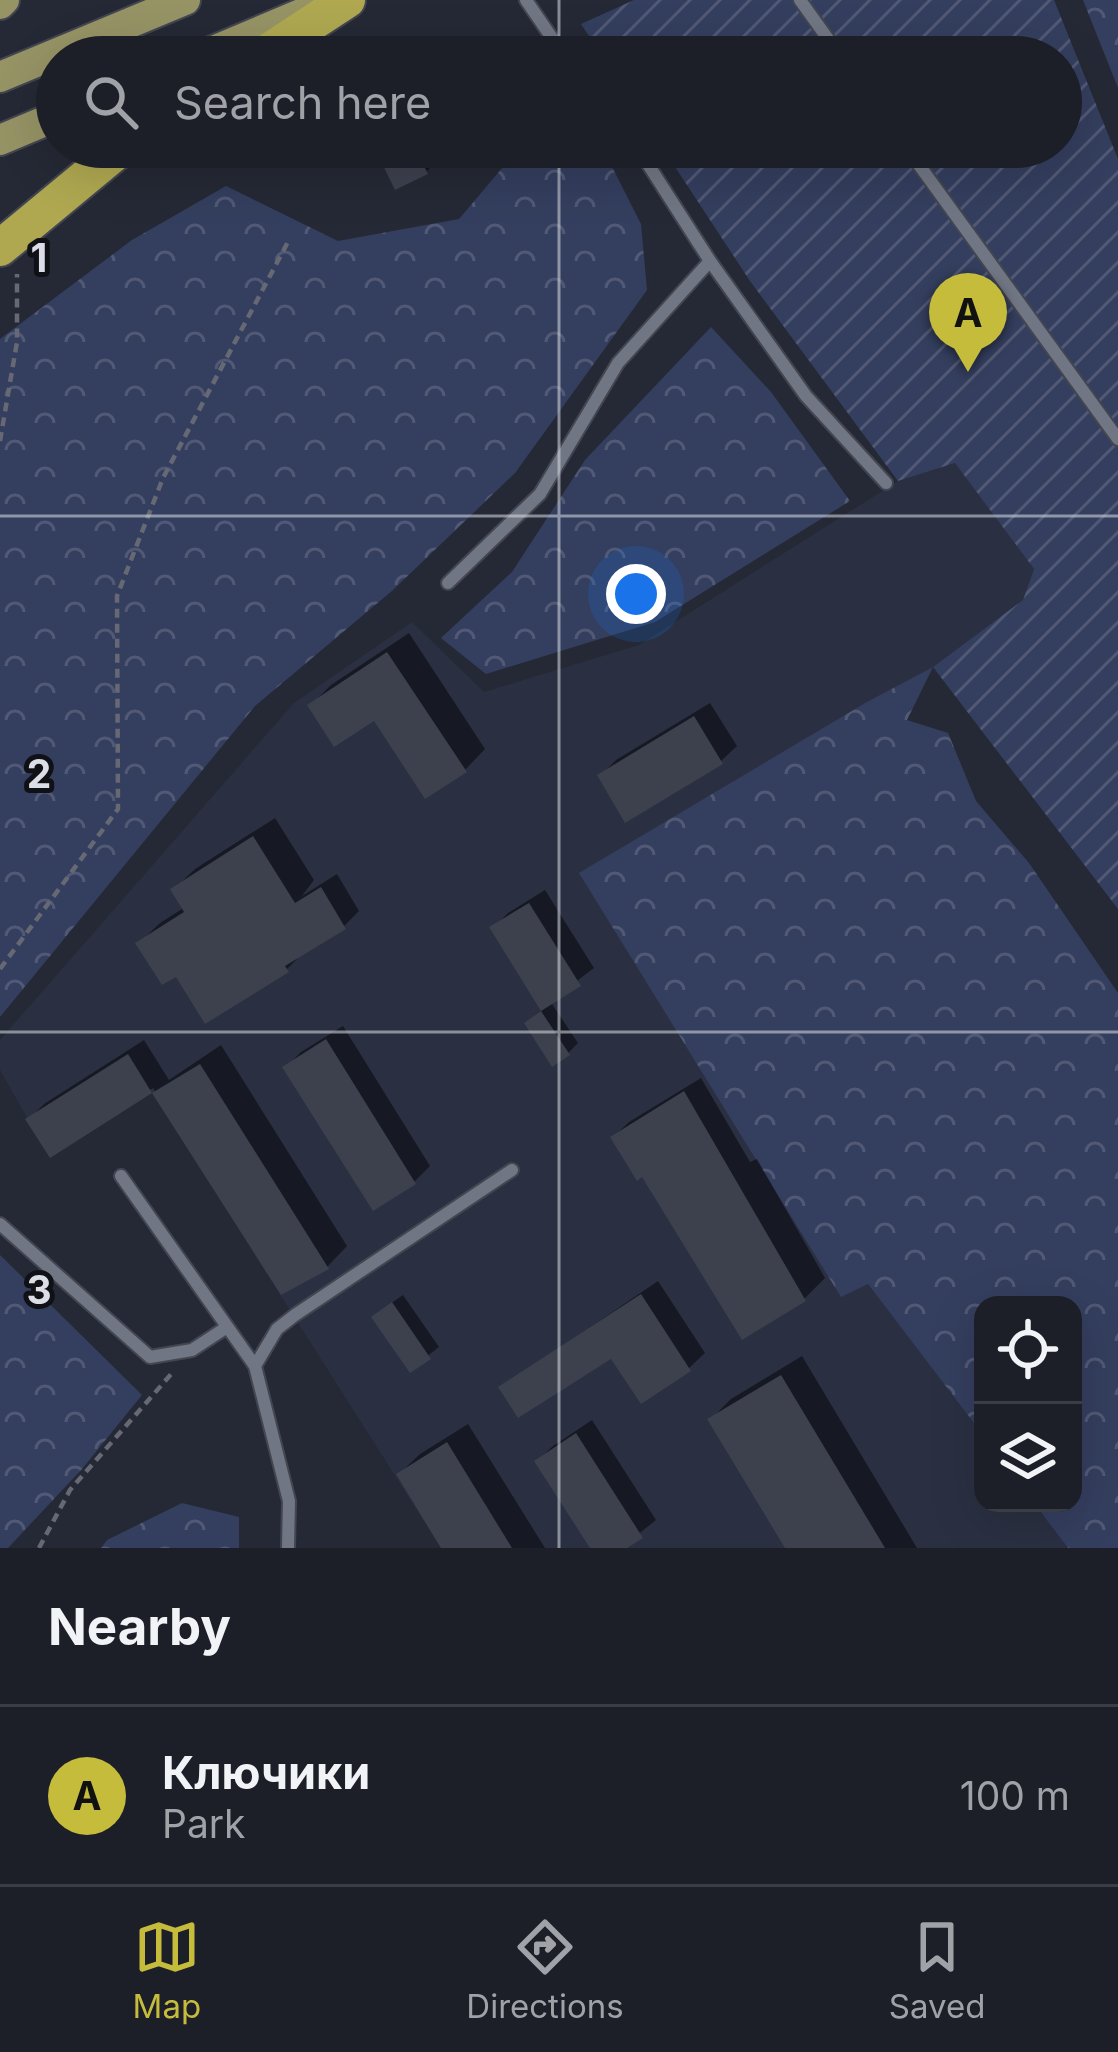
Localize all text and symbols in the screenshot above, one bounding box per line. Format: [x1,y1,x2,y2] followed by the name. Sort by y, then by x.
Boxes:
[36,36,1082,168] search box
[78,69,144,135] icon: search
[174,75,431,130] text: Search here
[31,234,47,281] text: 1
[929,273,1007,372] pin: A
[606,564,666,624] your location
[27,750,51,797] text: 2
[26,1266,52,1313] text: 3
[974,1296,1082,1512] map controls
[974,1296,1082,1404] button: locate
[974,1404,1082,1512] button: layers
[48,1596,231,1657] text: Nearby
[162,1745,370,1800] text: Ключики
[72,1772,102,1819] text: A
[960,1772,1070,1819] text: 100 m
[162,1800,246,1847] text: Park
[133,1914,201,2026] tab: Map
[466,1914,624,2026] tab: Directions
[889,1914,985,2026] tab: Saved

